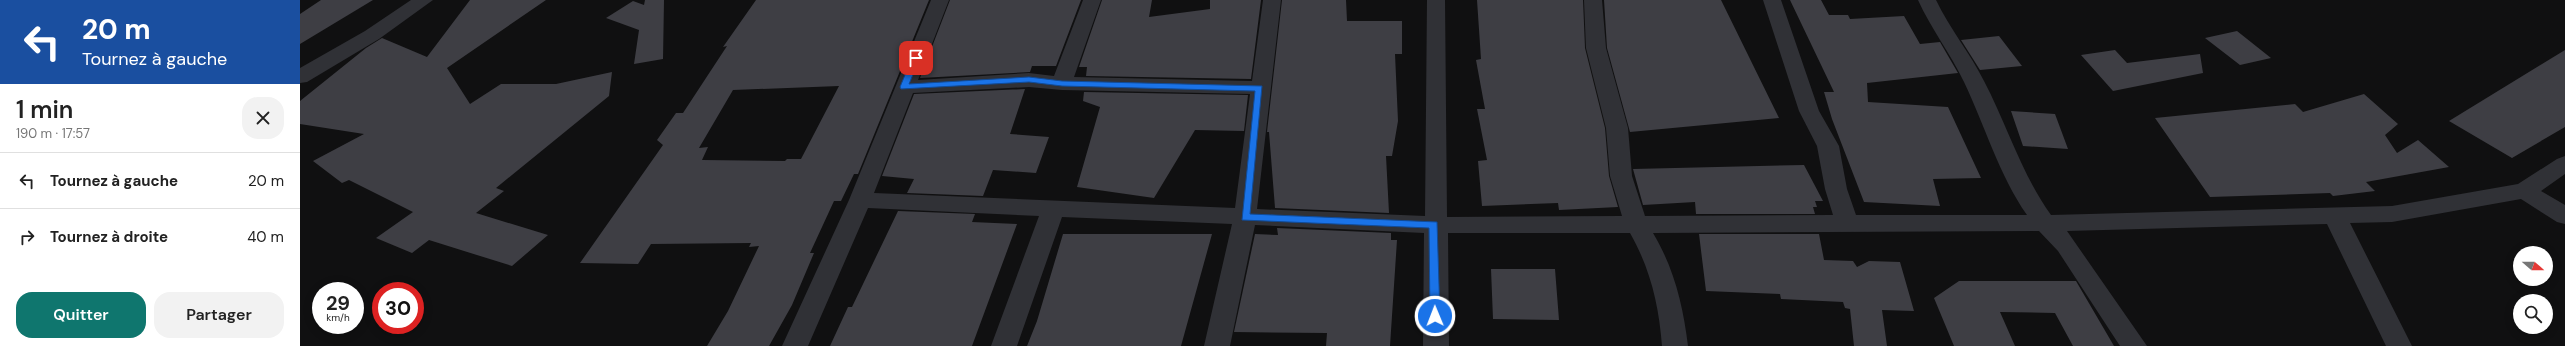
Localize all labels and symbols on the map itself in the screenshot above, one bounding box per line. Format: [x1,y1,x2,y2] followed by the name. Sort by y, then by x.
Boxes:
[899,41,933,75] pin
[2513,246,2553,286] north arrow
[372,282,424,334] speed limit sign: 30
[1414,295,1456,337] position arrow

